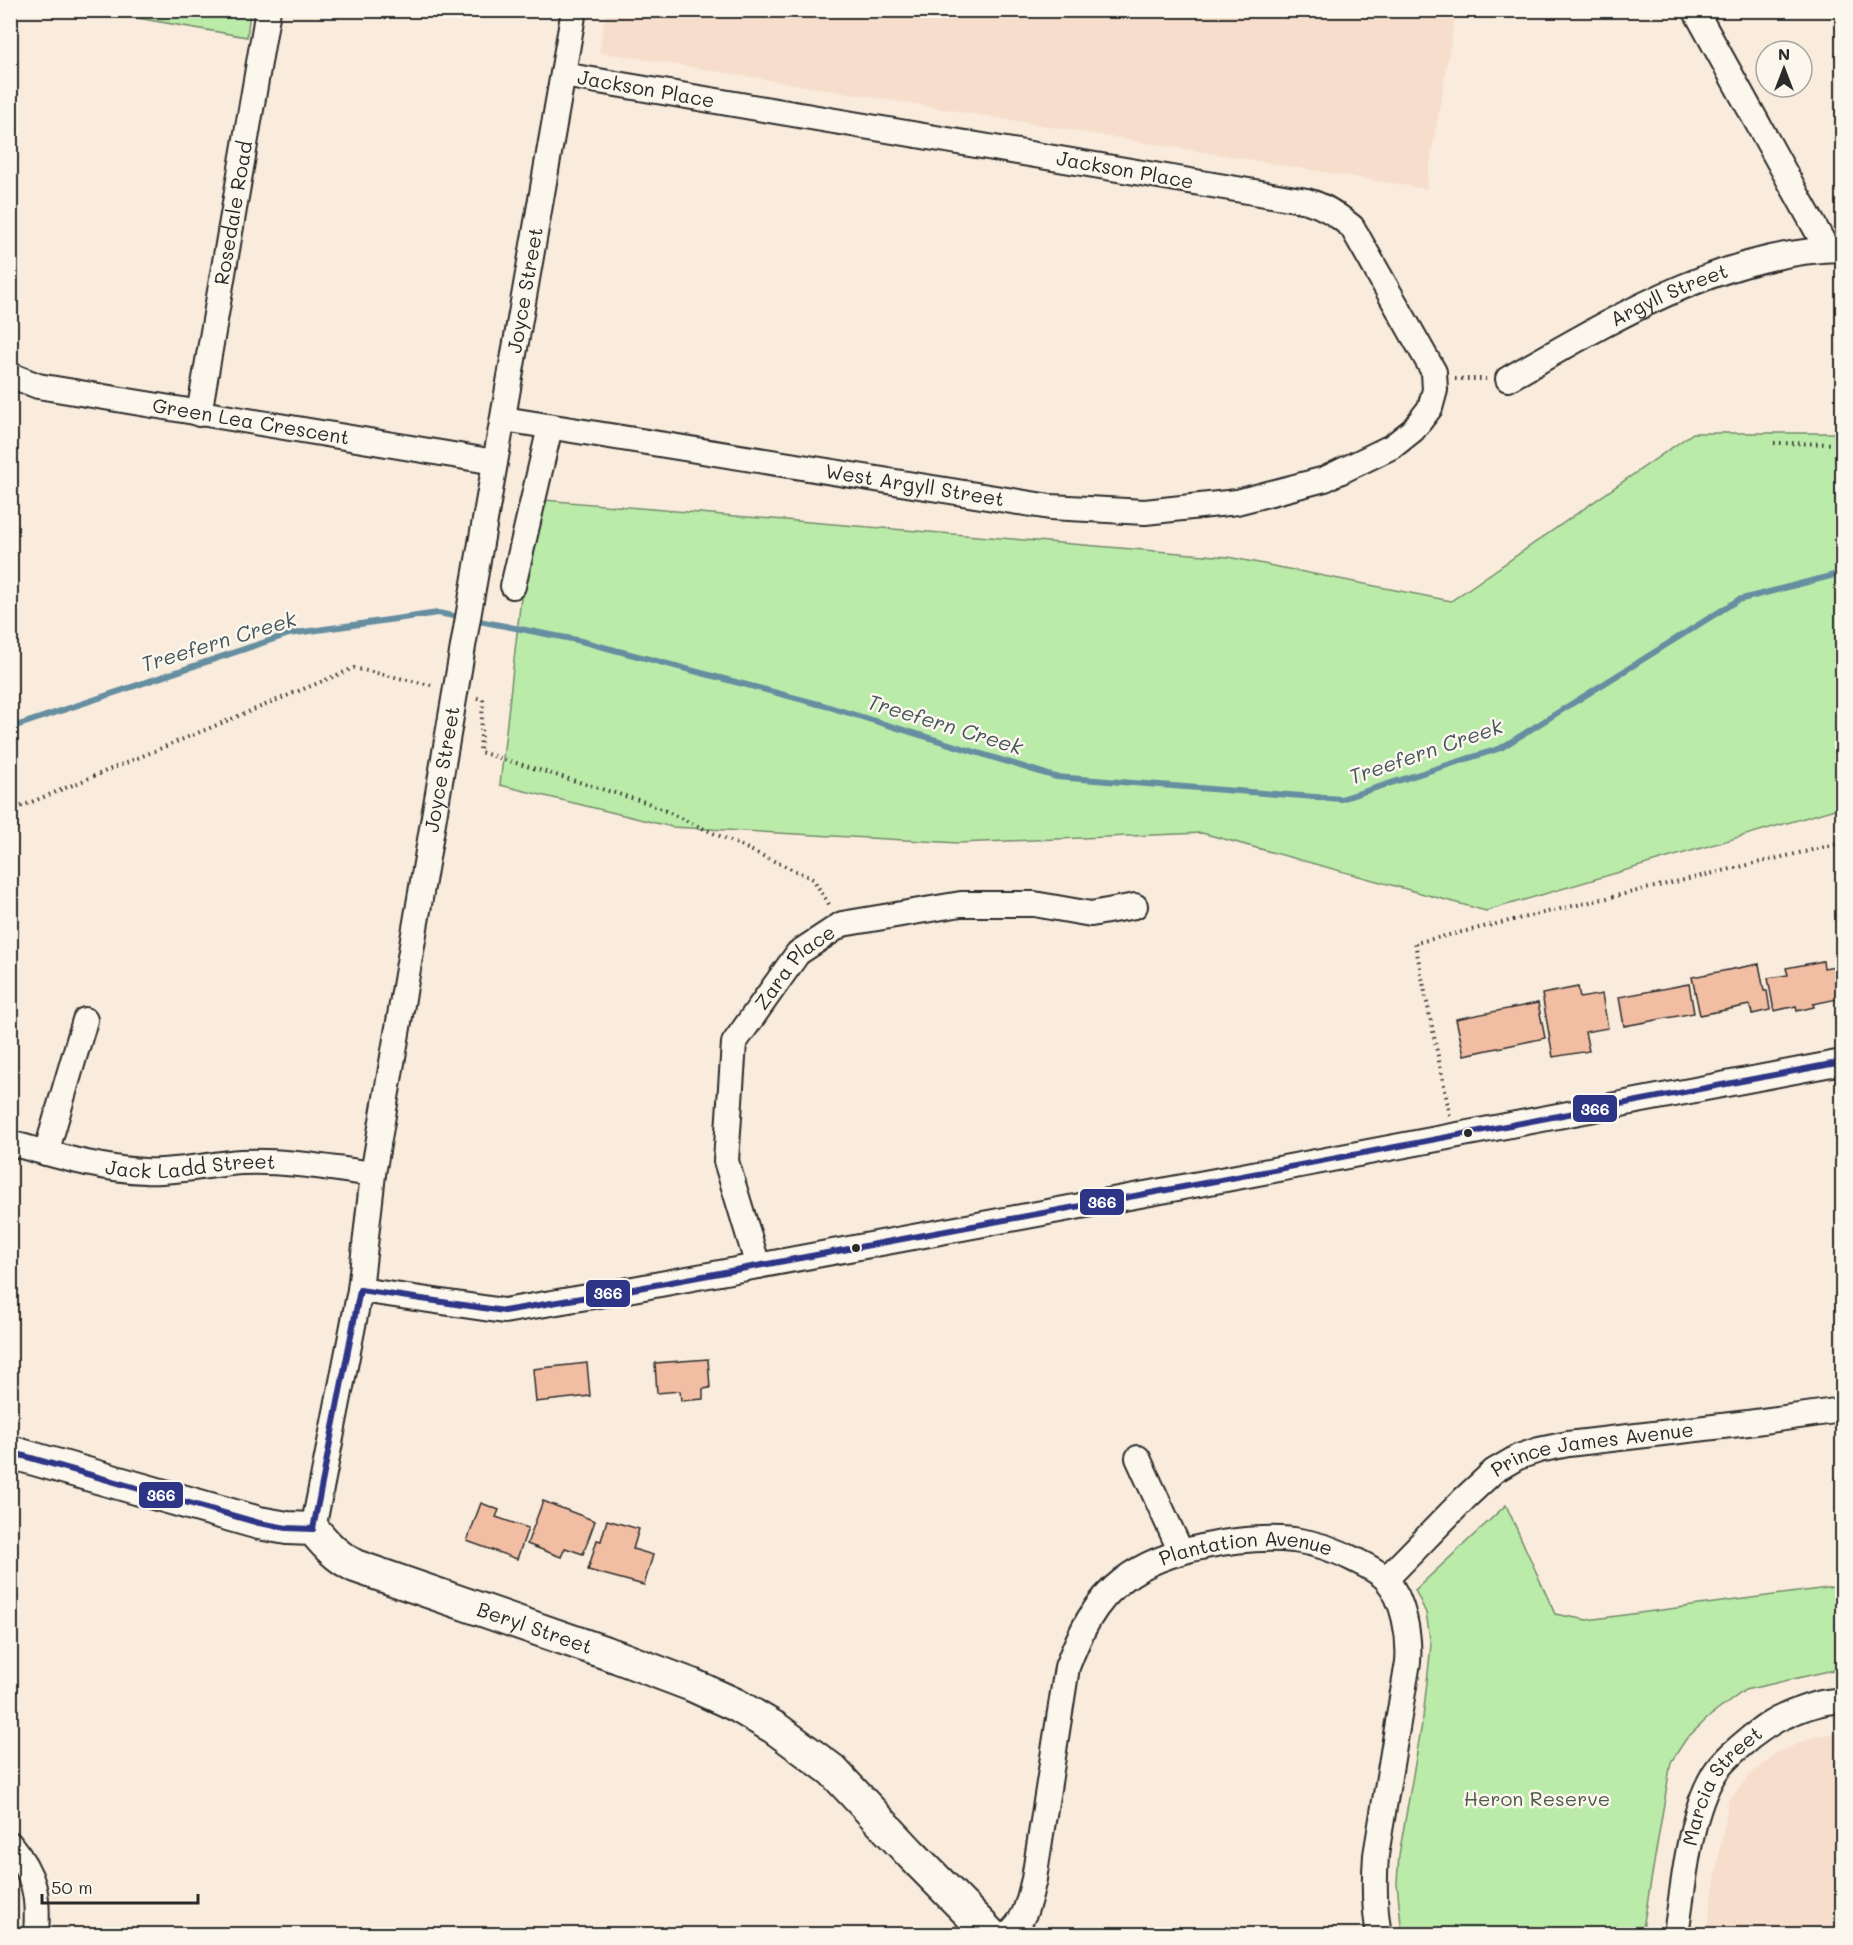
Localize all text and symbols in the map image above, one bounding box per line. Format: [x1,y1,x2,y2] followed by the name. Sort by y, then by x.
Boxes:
[1754,39,1814,99] north arrow
[1778,43,1790,64] text: N
[576,63,717,113] street label: Jackson Place
[207,139,257,287] street label: Rosedale Road
[1055,144,1196,194] street label: Jackson Place
[500,225,548,355] street label: Joyce Street
[1605,257,1731,332] street label: Argyll Street
[151,391,352,450] street label: Green Lea Crescent
[823,457,1006,511] street label: West Argyll Street
[138,604,300,677] water label: Treefern Creek
[865,687,1027,760] water label: Treefern Creek
[418,704,465,834] street label: Joyce Street
[1345,711,1507,790] water label: Treefern Creek
[748,918,840,1014] street label: Zara Place
[1572,1094,1618,1123] line badge: 366
[1581,1098,1610,1119] text: 366
[1462,1127,1474,1139] unlabelled marker
[104,1148,276,1183] street label: Jack Ladd Street
[1079,1188,1125,1216] line badge: 366
[1088,1191,1117,1212] text: 366
[850,1242,862,1254] unlabelled marker
[585,1279,631,1308] line badge: 366
[594,1282,623,1303] text: 366
[1486,1415,1695,1482] street label: Prince James Avenue
[138,1481,184,1509] line badge: 366
[147,1484,176,1505] text: 366
[1155,1525,1337,1571] street label: Plantation Avenue
[474,1595,596,1659] street label: Beryl Street
[1676,1719,1767,1848] street label: Marcia Street
[1464,1785,1610,1811] park label: Heron Reserve
[42,1867,198,1905] scale bar
[51,1875,93,1899] text: 50 m

